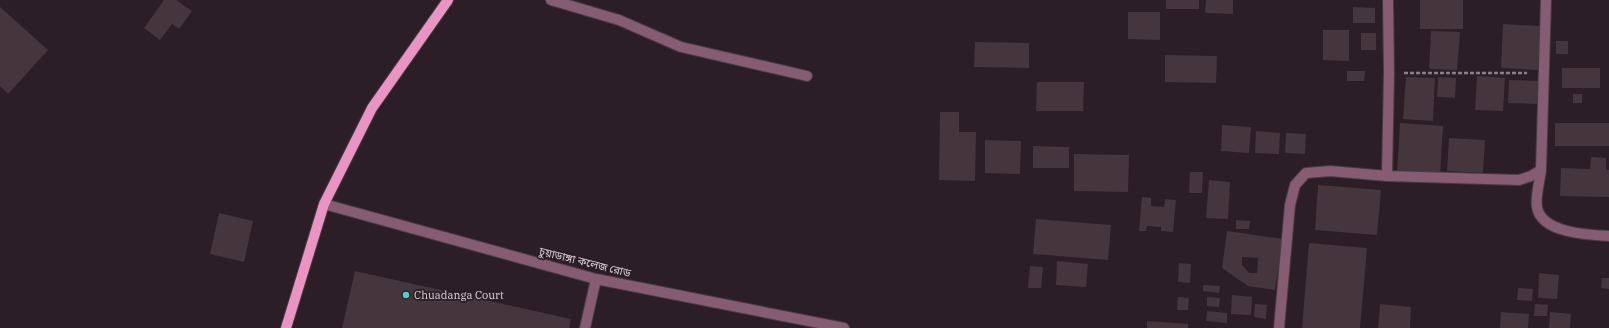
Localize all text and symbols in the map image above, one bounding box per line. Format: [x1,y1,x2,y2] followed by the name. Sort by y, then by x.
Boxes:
[537,244,632,280] street label: চুয়াডাঙ্গা কলেজ রোড
[414,288,504,302] place label: Chuadanga Court
[401,290,411,300] marker: Chuadanga Court

